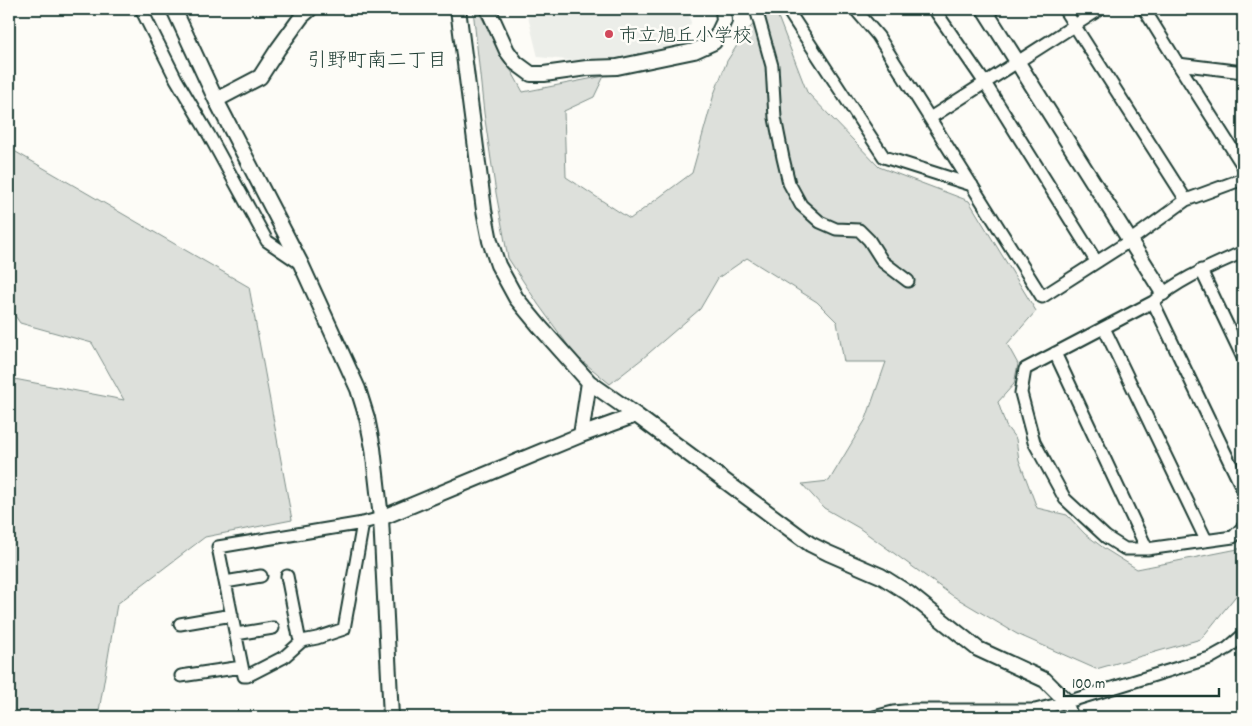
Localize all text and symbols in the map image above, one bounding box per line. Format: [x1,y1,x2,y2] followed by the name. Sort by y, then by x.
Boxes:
[619,24,752,51] place label: 市立旭丘小学校
[603,28,615,40] marker: 市立旭丘小学校
[307,48,447,76] district label: 引野町南二丁目
[1064,666,1220,698] scale bar
[1072,674,1105,696] text: 100 m

